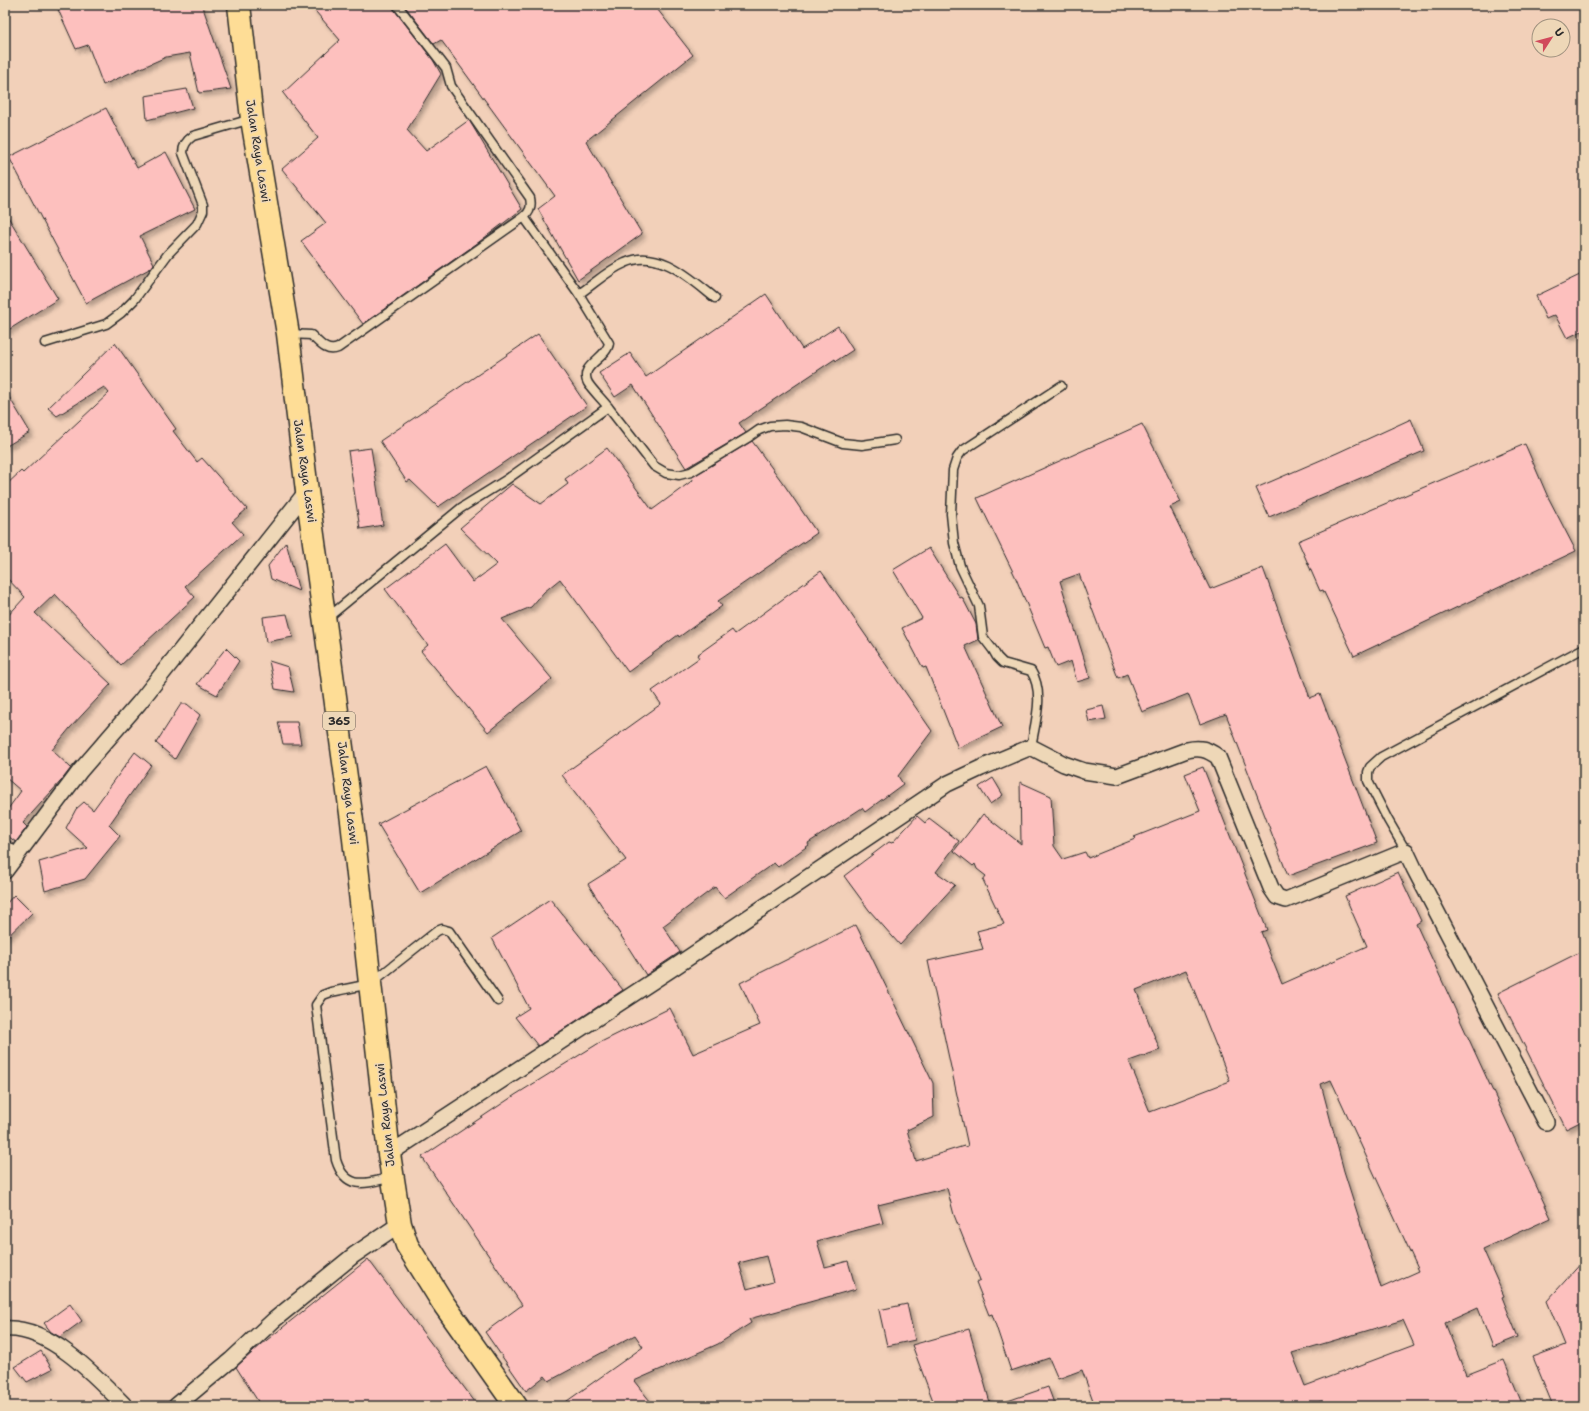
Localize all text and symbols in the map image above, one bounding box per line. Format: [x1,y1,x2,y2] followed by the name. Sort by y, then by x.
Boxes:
[1531,18,1571,58] north arrow
[1550,25,1567,40] text: U
[242,98,274,204] street label: Jalan Raya Laswi
[290,418,320,524] street label: Jalan Raya Laswi
[323,712,355,730] road number: 365
[334,740,362,846] street label: Jalan Raya Laswi
[372,1062,398,1168] street label: Jalan Raya Laswi

